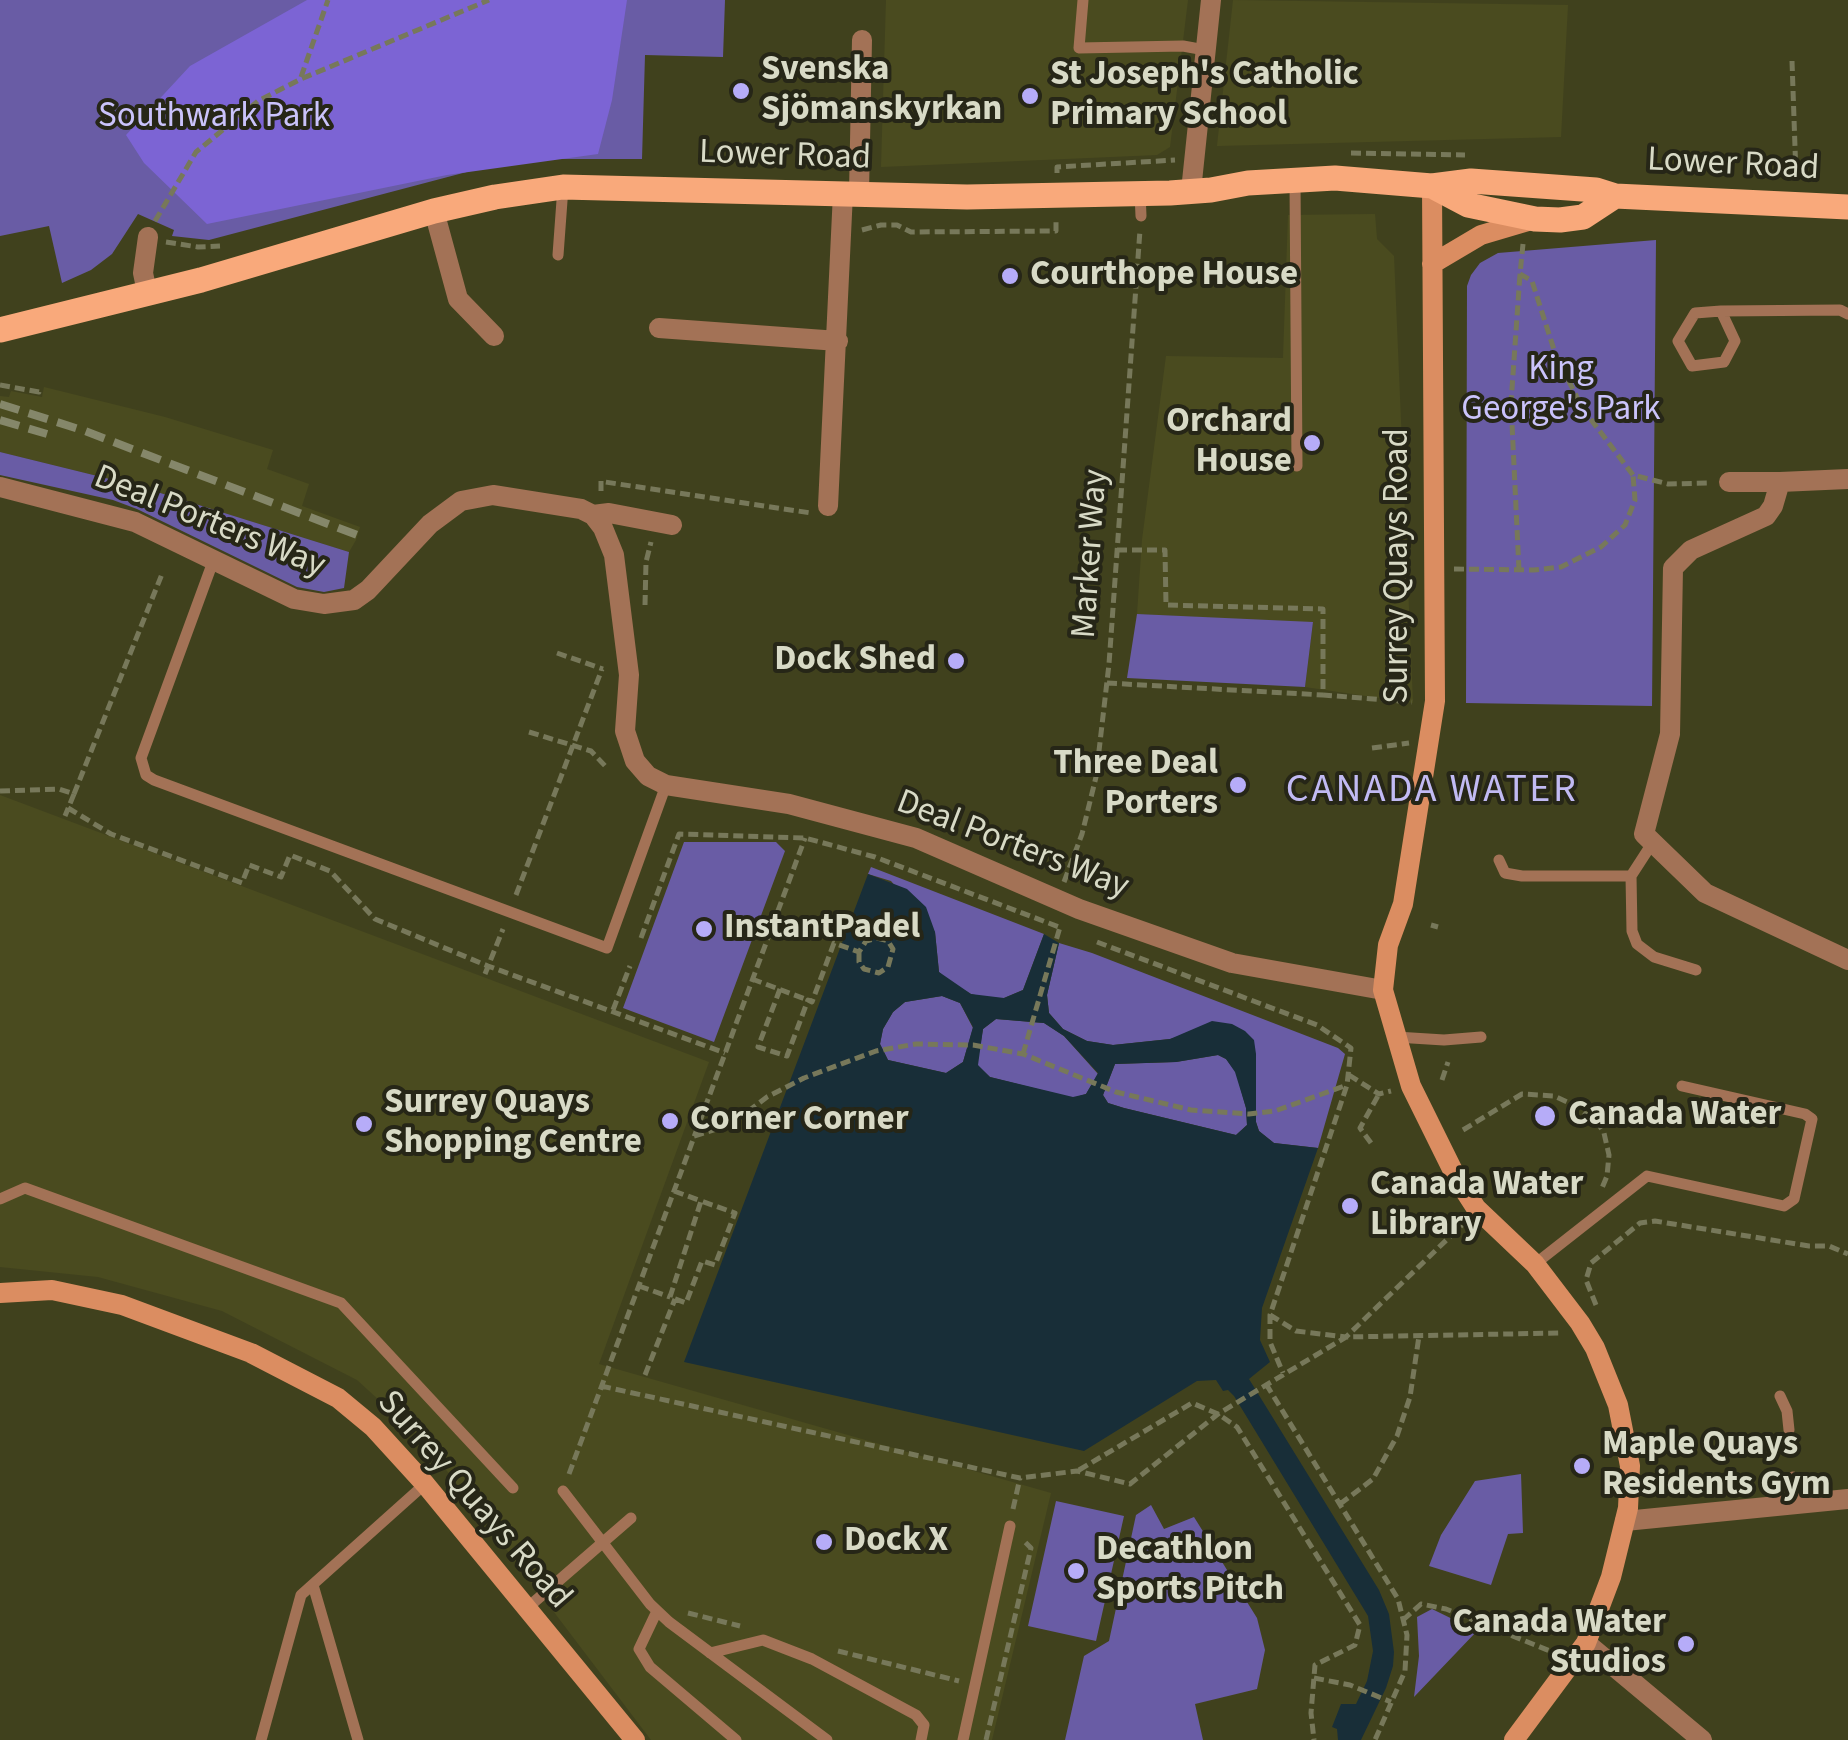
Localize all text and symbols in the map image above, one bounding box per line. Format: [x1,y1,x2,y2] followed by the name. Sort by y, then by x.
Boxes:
[761,50,1002,132] place label: Svenska Sjömanskyrkan
[1050,55,1359,137] place label: St Joseph's Catholic Primary School
[730,80,752,102] marker: Svenska Sjömanskyrkan
[1019,85,1041,107] marker: St Joseph's Catholic Primary School
[98,97,330,139] park label: Southwark Park
[698,133,872,181] street label: Lower Road
[1646,141,1820,191] street label: Lower Road
[1030,255,1298,297] place label: Courthope House
[999,265,1021,287] marker: Courthope House
[1461,350,1661,432] park label: King George's Park
[1166,402,1292,484] place label: Orchard House
[1378,428,1420,704] street label: Surrey Quays Road
[1301,432,1323,454] marker: Orchard House
[87,458,331,588] street label: Deal Porters Way
[1065,468,1119,640] street label: Marker Way
[774,640,936,682] place label: Dock Shed
[945,650,967,672] marker: Dock Shed
[1053,744,1218,826] place label: Three Deal Porters
[1286,768,1578,816] district label: CANADA WATER
[1227,774,1249,796] marker: Three Deal Porters
[890,782,1134,910] street label: Deal Porters Way
[724,908,920,950] place label: InstantPadel
[693,918,715,940] marker: InstantPadel
[384,1083,642,1165] place label: Surrey Quays Shopping Centre
[1568,1095,1781,1137] place label: Canada Water
[690,1100,909,1142] place label: Corner Corner
[1532,1103,1558,1129] marker: Canada Water
[659,1110,681,1132] marker: Corner Corner
[353,1113,375,1135] marker: Surrey Quays Shopping Centre
[1370,1165,1583,1247] place label: Canada Water Library
[1339,1195,1361,1217] marker: Canada Water Library
[367,1383,579,1619] street label: Surrey Quays Road
[1602,1425,1831,1507] place label: Maple Quays Residents Gym
[1571,1455,1593,1477] marker: Maple Quays Residents Gym
[844,1521,948,1563] place label: Dock X
[1096,1530,1284,1612] place label: Decathlon Sports Pitch
[813,1531,835,1553] marker: Dock X
[1065,1560,1087,1582] marker: Decathlon Sports Pitch
[1453,1603,1666,1685] place label: Canada Water Studios
[1675,1633,1697,1655] marker: Canada Water Studios

